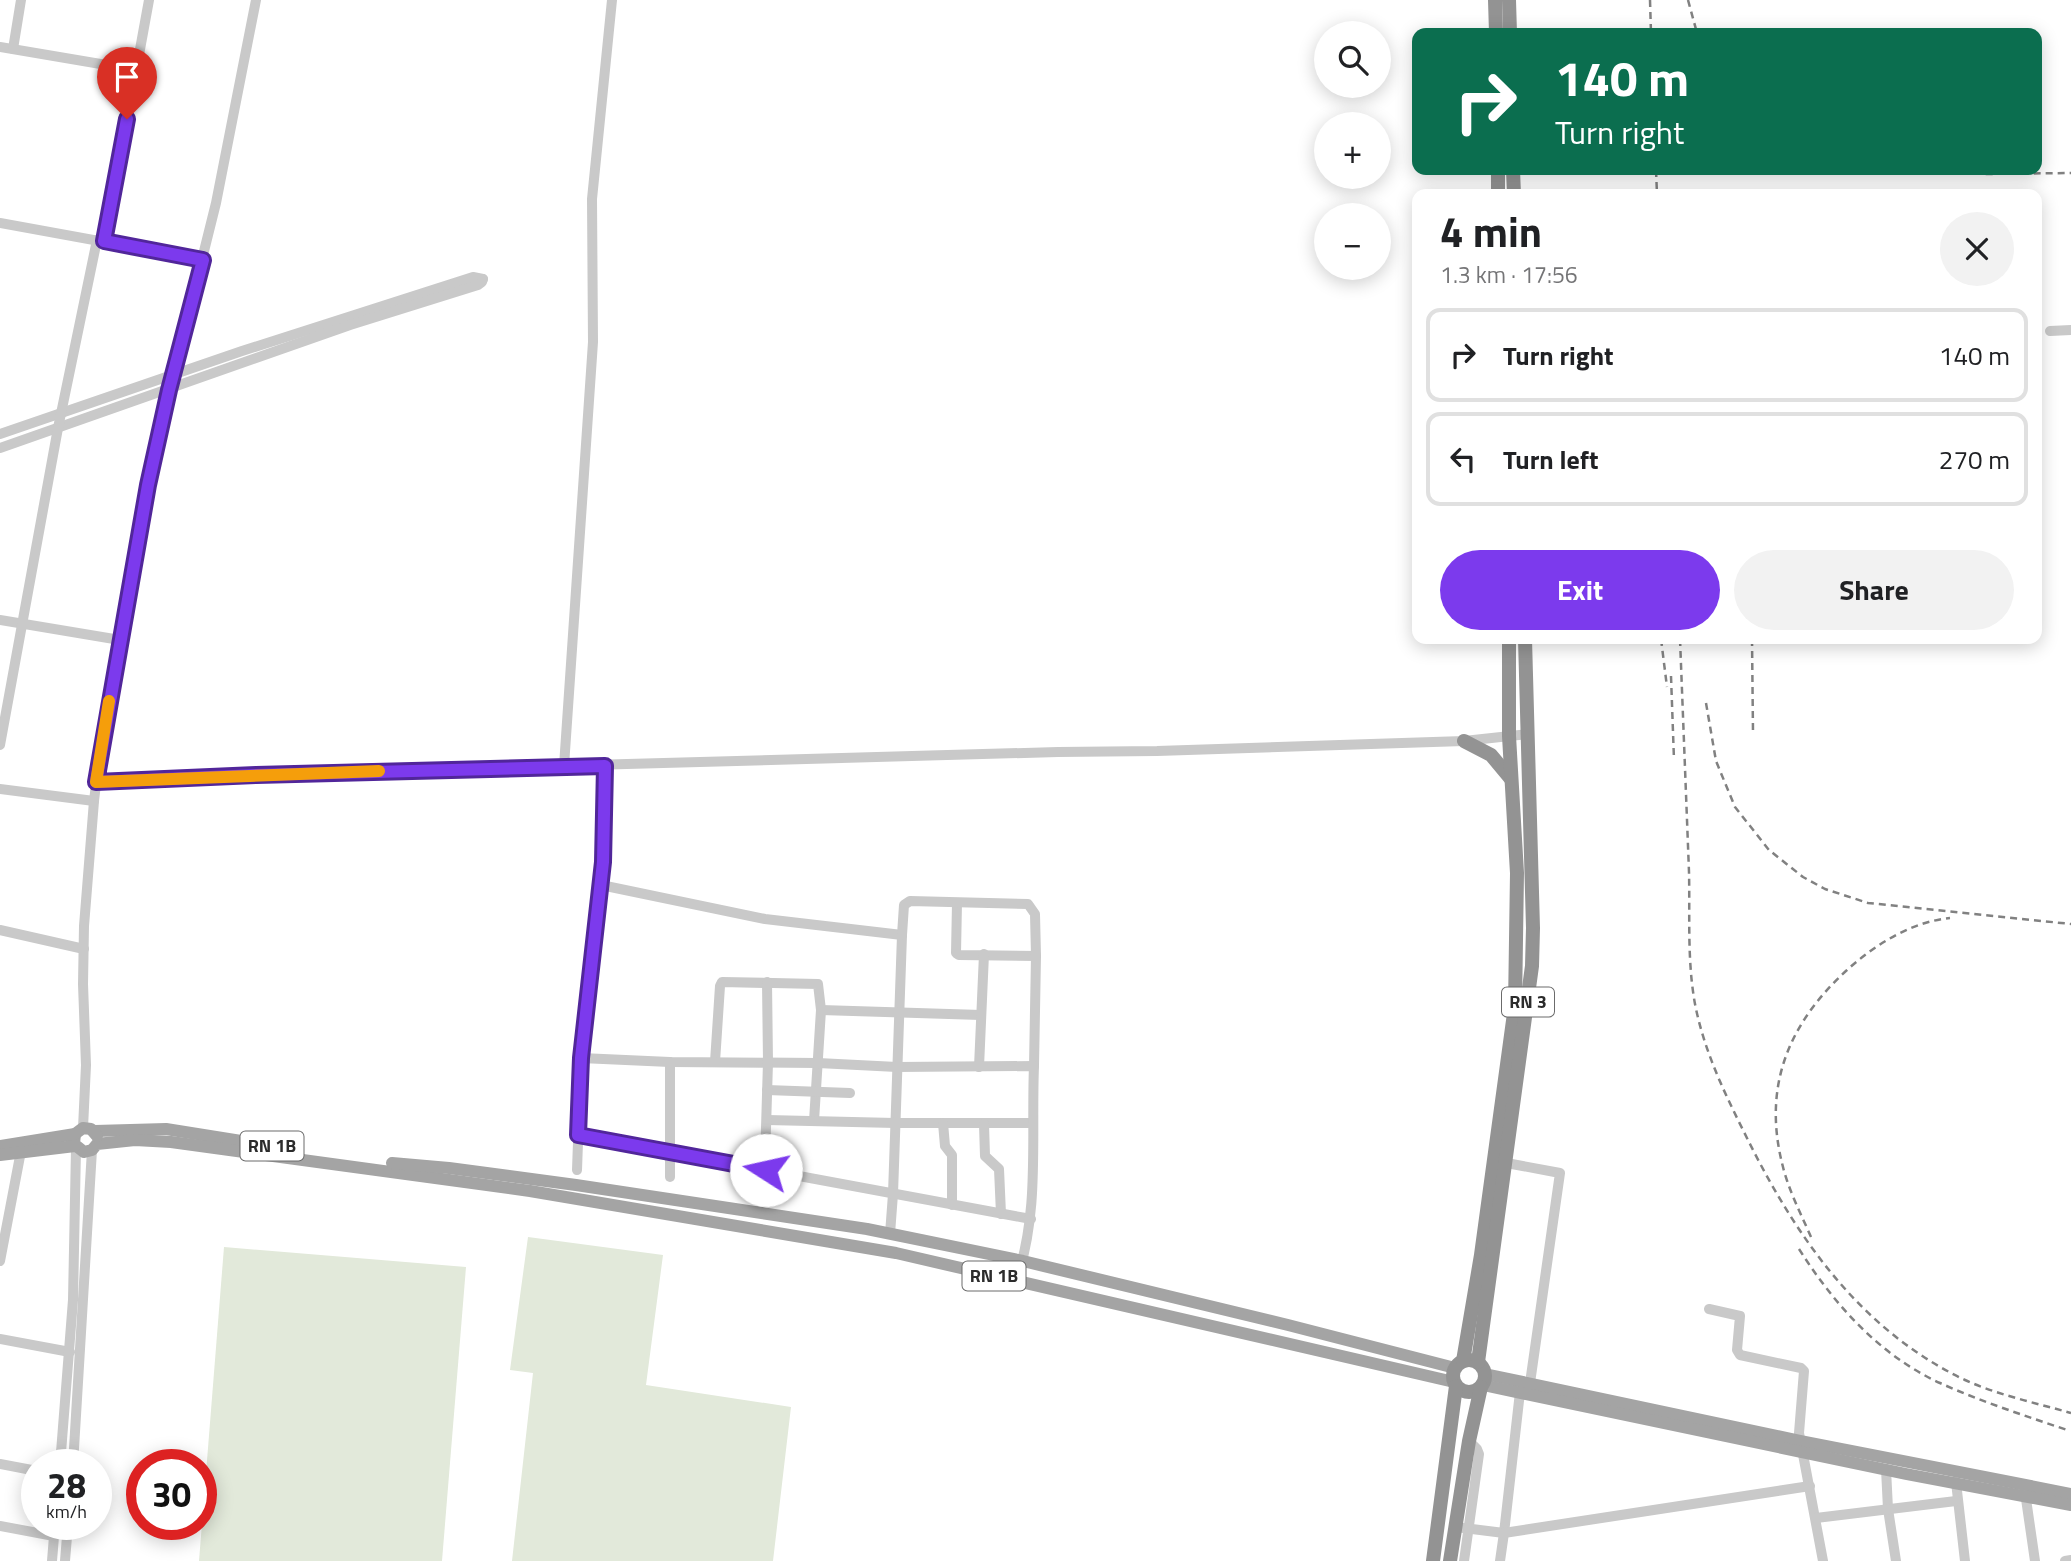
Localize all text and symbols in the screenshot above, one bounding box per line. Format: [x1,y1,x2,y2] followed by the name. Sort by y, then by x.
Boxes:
[1314,21,1391,280] map controls
[1314,21,1391,98] button: search
[1555,40,1689,115] text: 140 m
[97,47,157,119] pin
[1440,56,1531,147] icon: right
[108,58,146,96] icon: arrive
[1555,108,1684,156] text: Turn right
[1314,112,1391,189] button: +
[1440,199,1542,263] text: 4 min
[1314,203,1391,280] button: −
[1940,212,2014,286] button: close
[1440,257,1578,292] text: 1.3 km · 17:56
[1444,336,1482,374] icon: right
[1503,336,1614,375] text: Turn right
[1939,336,2010,375] text: 140 m
[1444,440,1482,478] icon: left
[1503,440,1598,479] text: Turn left
[1939,440,2010,479] text: 270 m
[1440,550,1720,630] button: Exit
[1734,550,2014,630] button: Share
[1502,987,1554,1016] road number: RN 3
[240,1132,304,1161] road number: RN 1B
[729,1133,803,1207] position arrow
[962,1261,1026,1290] road number: RN 1B
[126,1449,217,1540] speed limit sign: 30
[47,1458,86,1512] text: 28
[46,1498,87,1525] text: km/h

